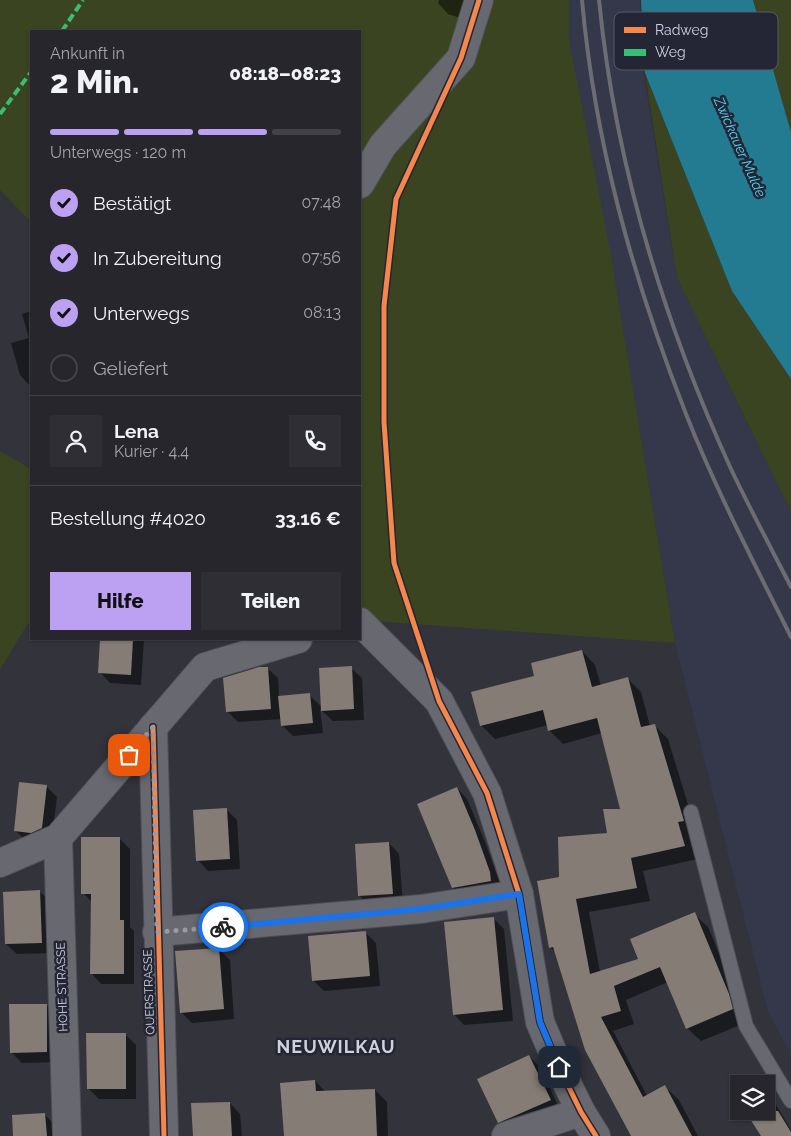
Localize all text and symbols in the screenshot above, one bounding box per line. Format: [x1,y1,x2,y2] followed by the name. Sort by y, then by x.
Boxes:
[614,12,778,70] legend
[655,22,708,38] text: Radweg
[50,44,125,63] text: Ankunft in
[655,44,686,60] text: Weg
[229,62,341,84] text: 08:18–08:23
[50,63,139,100] text: 2 Min.
[710,94,769,200] water label: Zwickauer Mulde
[50,143,186,162] text: Unterwegs · 120 m
[50,189,78,217] icon: check
[93,192,171,214] text: Bestätigt
[302,193,341,212] text: 07:48
[50,244,78,272] icon: check
[93,247,222,269] text: In Zubereitung
[301,248,341,267] text: 07:56
[50,299,78,327] icon: check
[93,302,189,324] text: Unterwegs
[303,303,341,322] text: 08:13
[93,357,168,379] text: Geliefert
[50,415,102,467] button: person
[289,415,341,467] button: phone
[114,420,159,442] text: Lena
[114,442,189,461] text: Kurier · 4.4
[50,507,206,529] text: Bestellung #4020
[275,507,341,529] text: 33.16 €
[50,572,191,630] button: Hilfe
[201,572,341,630] button: Teilen
[108,734,150,776] pin
[115,741,143,769] icon: bag
[198,902,248,952] courier
[209,913,237,941] icon: bike
[53,942,71,1032] street label: HOHE STRASSE
[141,949,157,1035] street label: QUERSTRASSE
[277,1036,395,1057] district label: NEUWILKAU
[538,1046,580,1088] pin
[545,1053,573,1081] icon: home
[730,1075,775,1120] map controls
[730,1075,775,1120] button: layers

